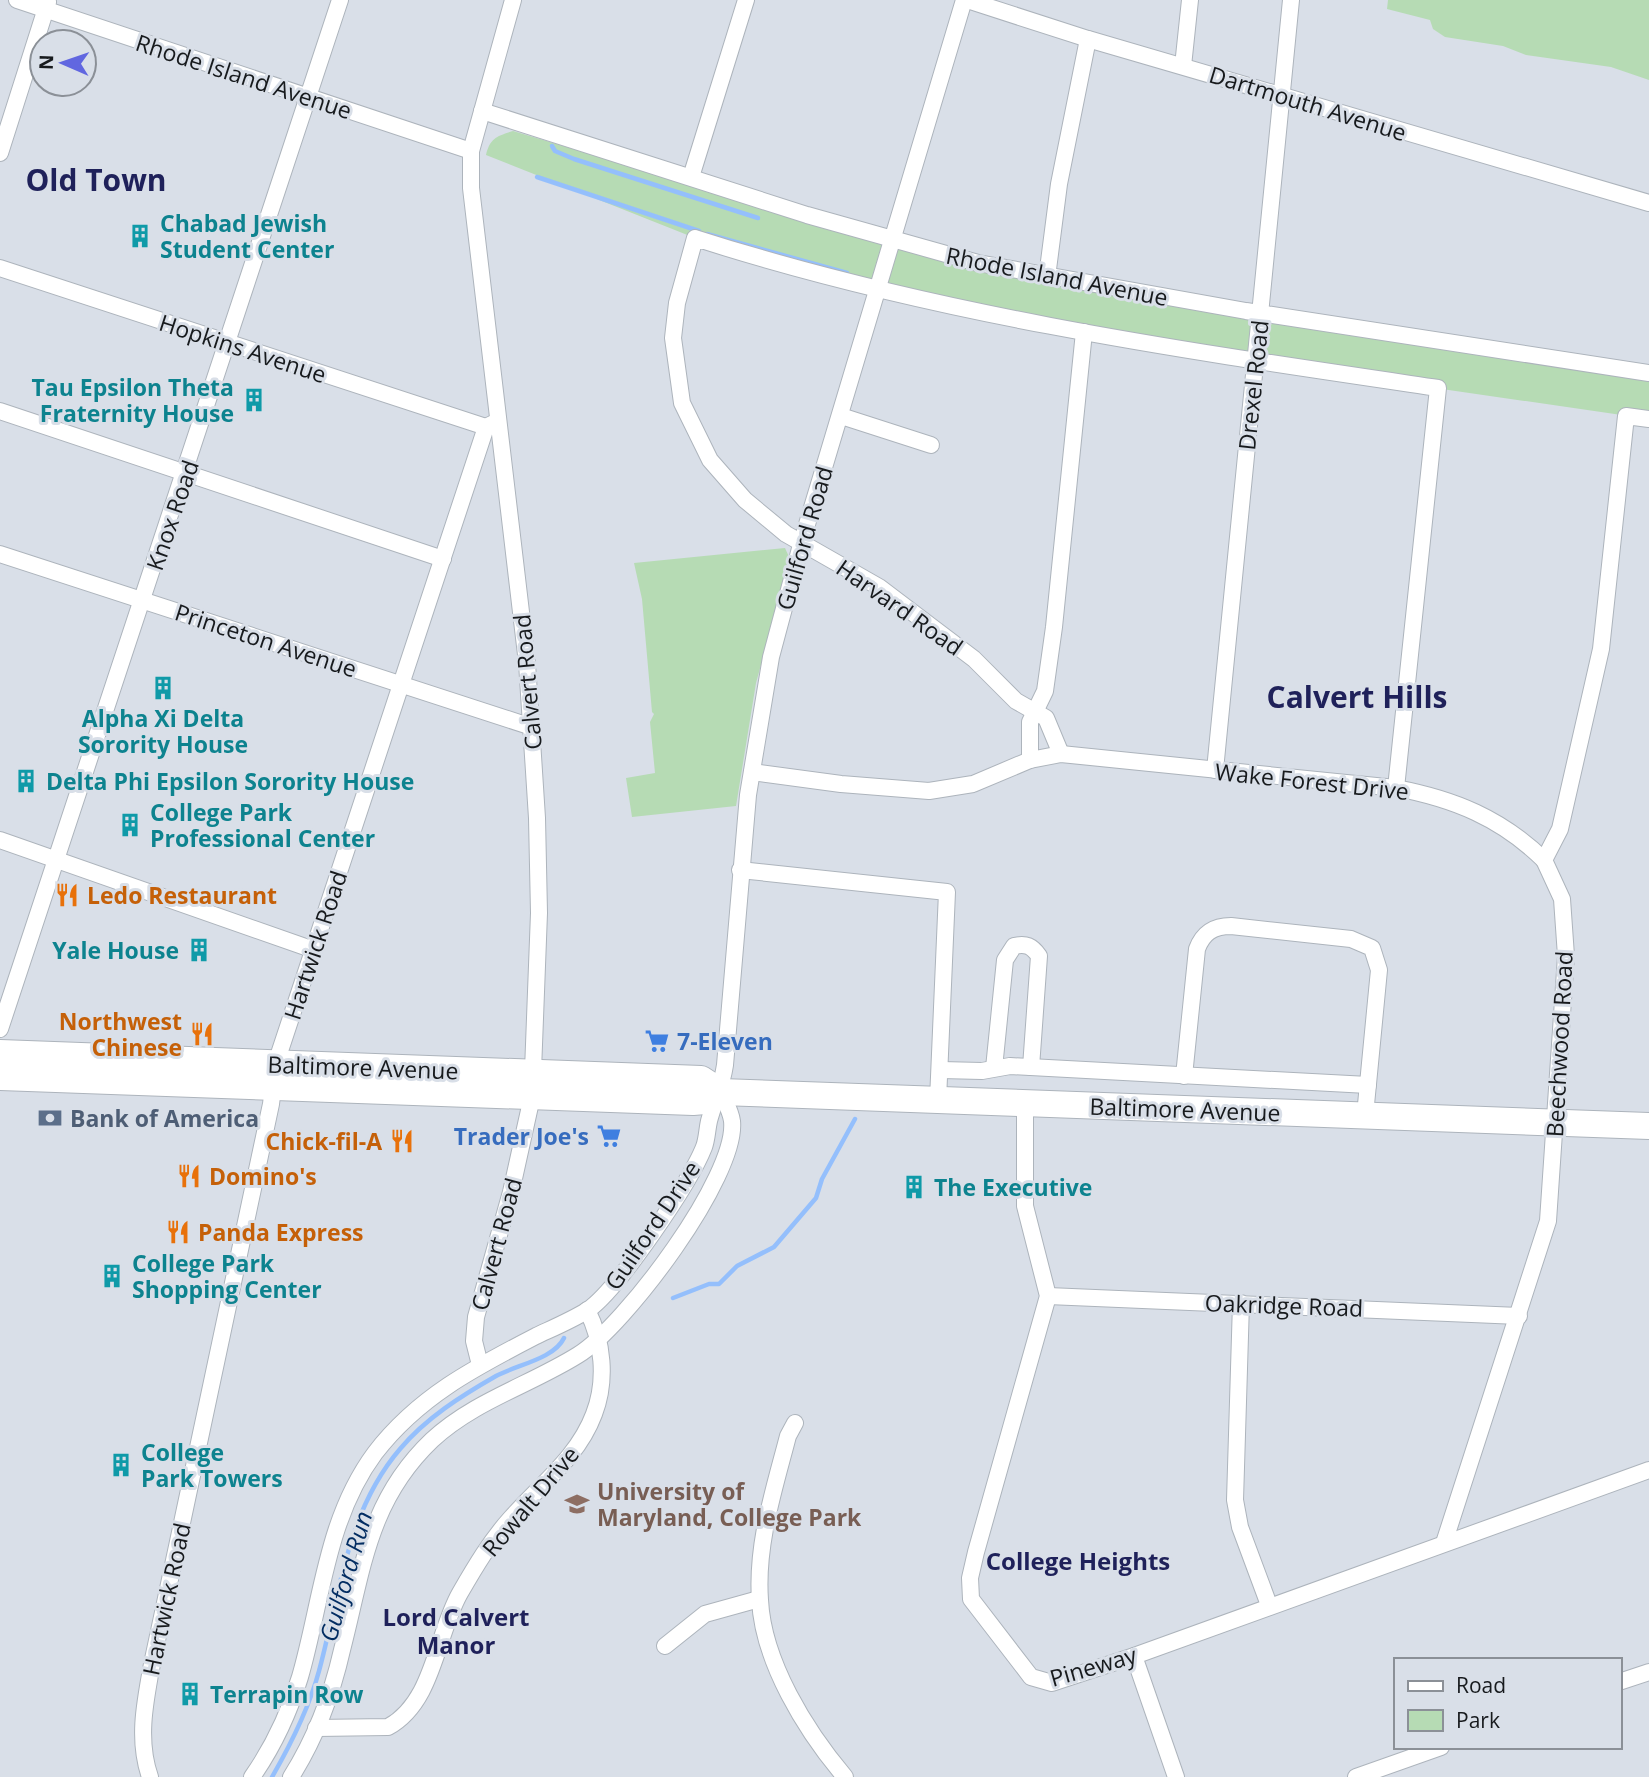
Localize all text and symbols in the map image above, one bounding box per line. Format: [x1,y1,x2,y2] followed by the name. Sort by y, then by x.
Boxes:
[132,26,356,126] street label: Rhode Island Avenue
[28,28,98,98] north arrow
[33,54,59,71] text: N
[1205,58,1411,148] street label: Dartmouth Avenue
[25,159,167,200] district label: Old Town
[160,207,334,265] place label: Chabad Jewish Student Center
[126,222,154,250] building icon: Chabad Jewish Student Center
[943,239,1171,313] street label: Rhode Island Avenue
[155,306,331,390] street label: Hopkins Avenue
[1230,318,1276,452] street label: Drexel Road
[32,371,234,429] place label: Tau Epsilon Theta Fraternity House
[240,386,268,414] building icon: Tau Epsilon Theta Fraternity House
[138,455,206,575] street label: Knox Road
[768,462,840,614] street label: Guilford Road
[830,552,970,662] street label: Harvard Road
[171,596,361,684] street label: Princeton Avenue
[505,613,549,751] street label: Calvert Road
[149,674,177,702] building icon: Alpha Xi Delta Sorority House
[1267,676,1447,717] district label: Calvert Hills
[78,702,248,760] place label: Alpha Xi Delta Sorority House
[1214,755,1410,807] street label: Wake Forest Drive
[46,765,414,797] place label: Delta Phi Epsilon Sorority House
[12,767,40,795] building icon: Delta Phi Epsilon Sorority House
[150,796,375,854] place label: College Park Professional Center
[116,811,144,839] building icon: College Park Professional Center
[276,866,354,1024] street label: Hartwick Road
[87,879,277,911] place label: Ledo Restaurant
[53,881,81,909] restaurant icon: Ledo Restaurant
[52,934,179,966] place label: Yale House
[185,936,213,964] building icon: Yale House
[1538,950,1580,1138] street label: Beechwood Road
[59,1005,182,1063] place label: Northwest Chinese
[188,1020,216,1048] restaurant icon: Northwest Chinese
[677,1025,773,1057] place label: 7-Eleven
[643,1027,671,1055] supermarket icon: 7-Eleven
[267,1048,459,1086] street label: Baltimore Avenue
[1089,1090,1281,1128] street label: Baltimore Avenue
[70,1102,259,1134] place label: Bank of America
[36,1104,64,1132] bank icon: Bank of America
[454,1120,589,1152] place label: Trader Joe's
[595,1122,623,1150] supermarket icon: Trader Joe's
[266,1125,382,1157] place label: Chick-fil-A
[388,1127,416,1155] restaurant icon: Chick-fil-A
[597,1154,707,1296] street label: Guilford Drive
[209,1160,317,1192] place label: Domino's
[175,1162,203,1190] restaurant icon: Domino's
[934,1171,1092,1203] place label: The Executive
[900,1173,928,1201] building icon: The Executive
[463,1174,529,1314] street label: Calvert Road
[198,1216,364,1248] place label: Panda Express
[164,1218,192,1246] restaurant icon: Panda Express
[132,1247,322,1305] place label: College Park Shopping Center
[98,1262,126,1290] building icon: College Park Shopping Center
[1204,1286,1364,1324] street label: Oakridge Road
[141,1436,283,1494] place label: College Park Towers
[474,1439,586,1563] street label: Rowalt Drive
[107,1451,135,1479] building icon: College Park Towers
[597,1475,862,1533] place label: University of Maryland, College Park
[563,1490,591,1518] school or university icon: University of Maryland, College Park
[311,1507,379,1645] water label: Guilford Run
[134,1520,198,1678] street label: Hartwick Road
[986,1544,1170,1577] district label: College Heights
[383,1600,530,1661] district label: Lord Calvert Manor
[1046,1638,1141,1694] street label: Pineway
[1394,1658,1621,1749] legend
[1456,1671,1506,1699] text: Road
[210,1678,364,1710] place label: Terrapin Row
[176,1680,204,1708] building icon: Terrapin Row
[1456,1706,1500,1734] text: Park

